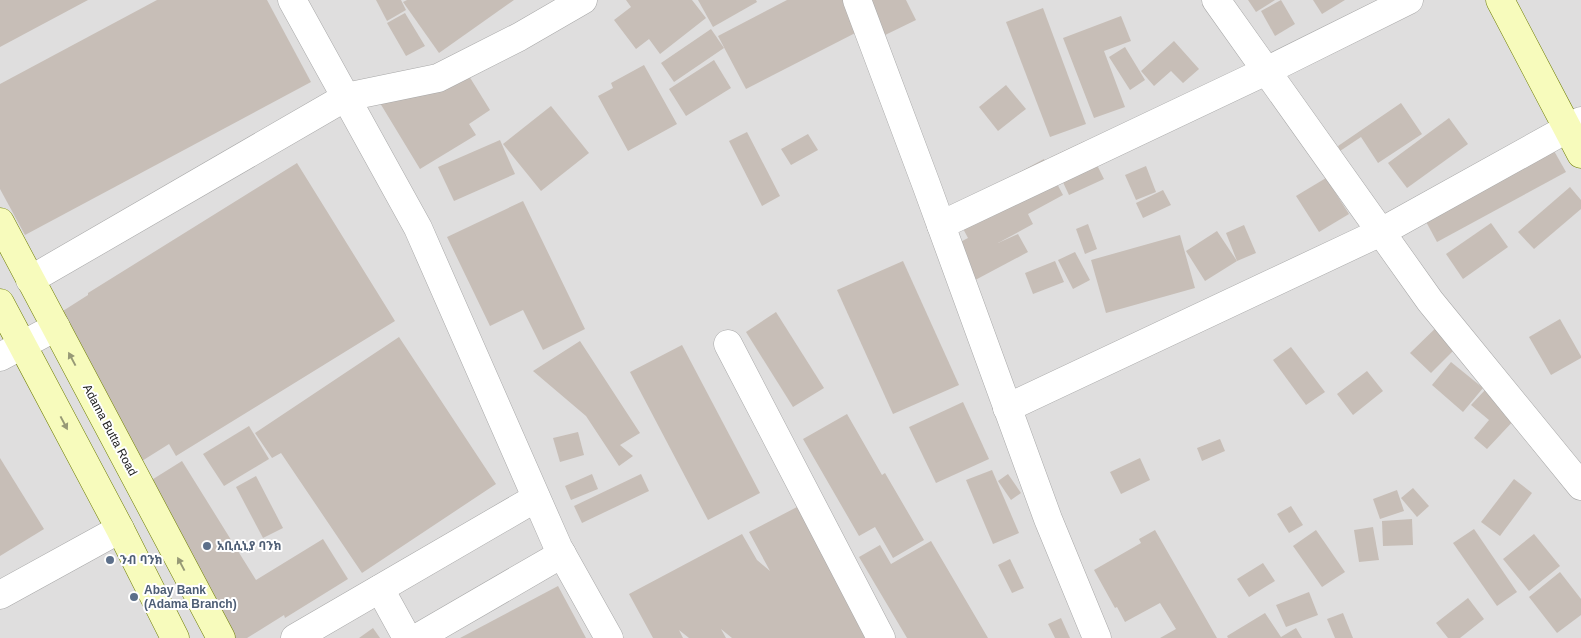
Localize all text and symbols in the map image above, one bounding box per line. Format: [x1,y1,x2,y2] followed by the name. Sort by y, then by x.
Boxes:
[68,351,76,366] one-way arrow
[80,382,140,478] street label: Adama Butta Road
[60,416,68,430] one-way arrow
[217,539,282,553] place label: አቢሲኒያ ባንክ
[201,540,213,552] marker: አቢሲኒያ ባንክ
[120,553,163,567] place label: ንብ ባንክ
[104,554,116,566] marker: ንብ ባንክ
[177,557,185,571] one-way arrow
[144,583,237,611] place label: Abay Bank (Adama Branch)
[128,591,140,603] marker: Abay Bank (Adama Branch)

